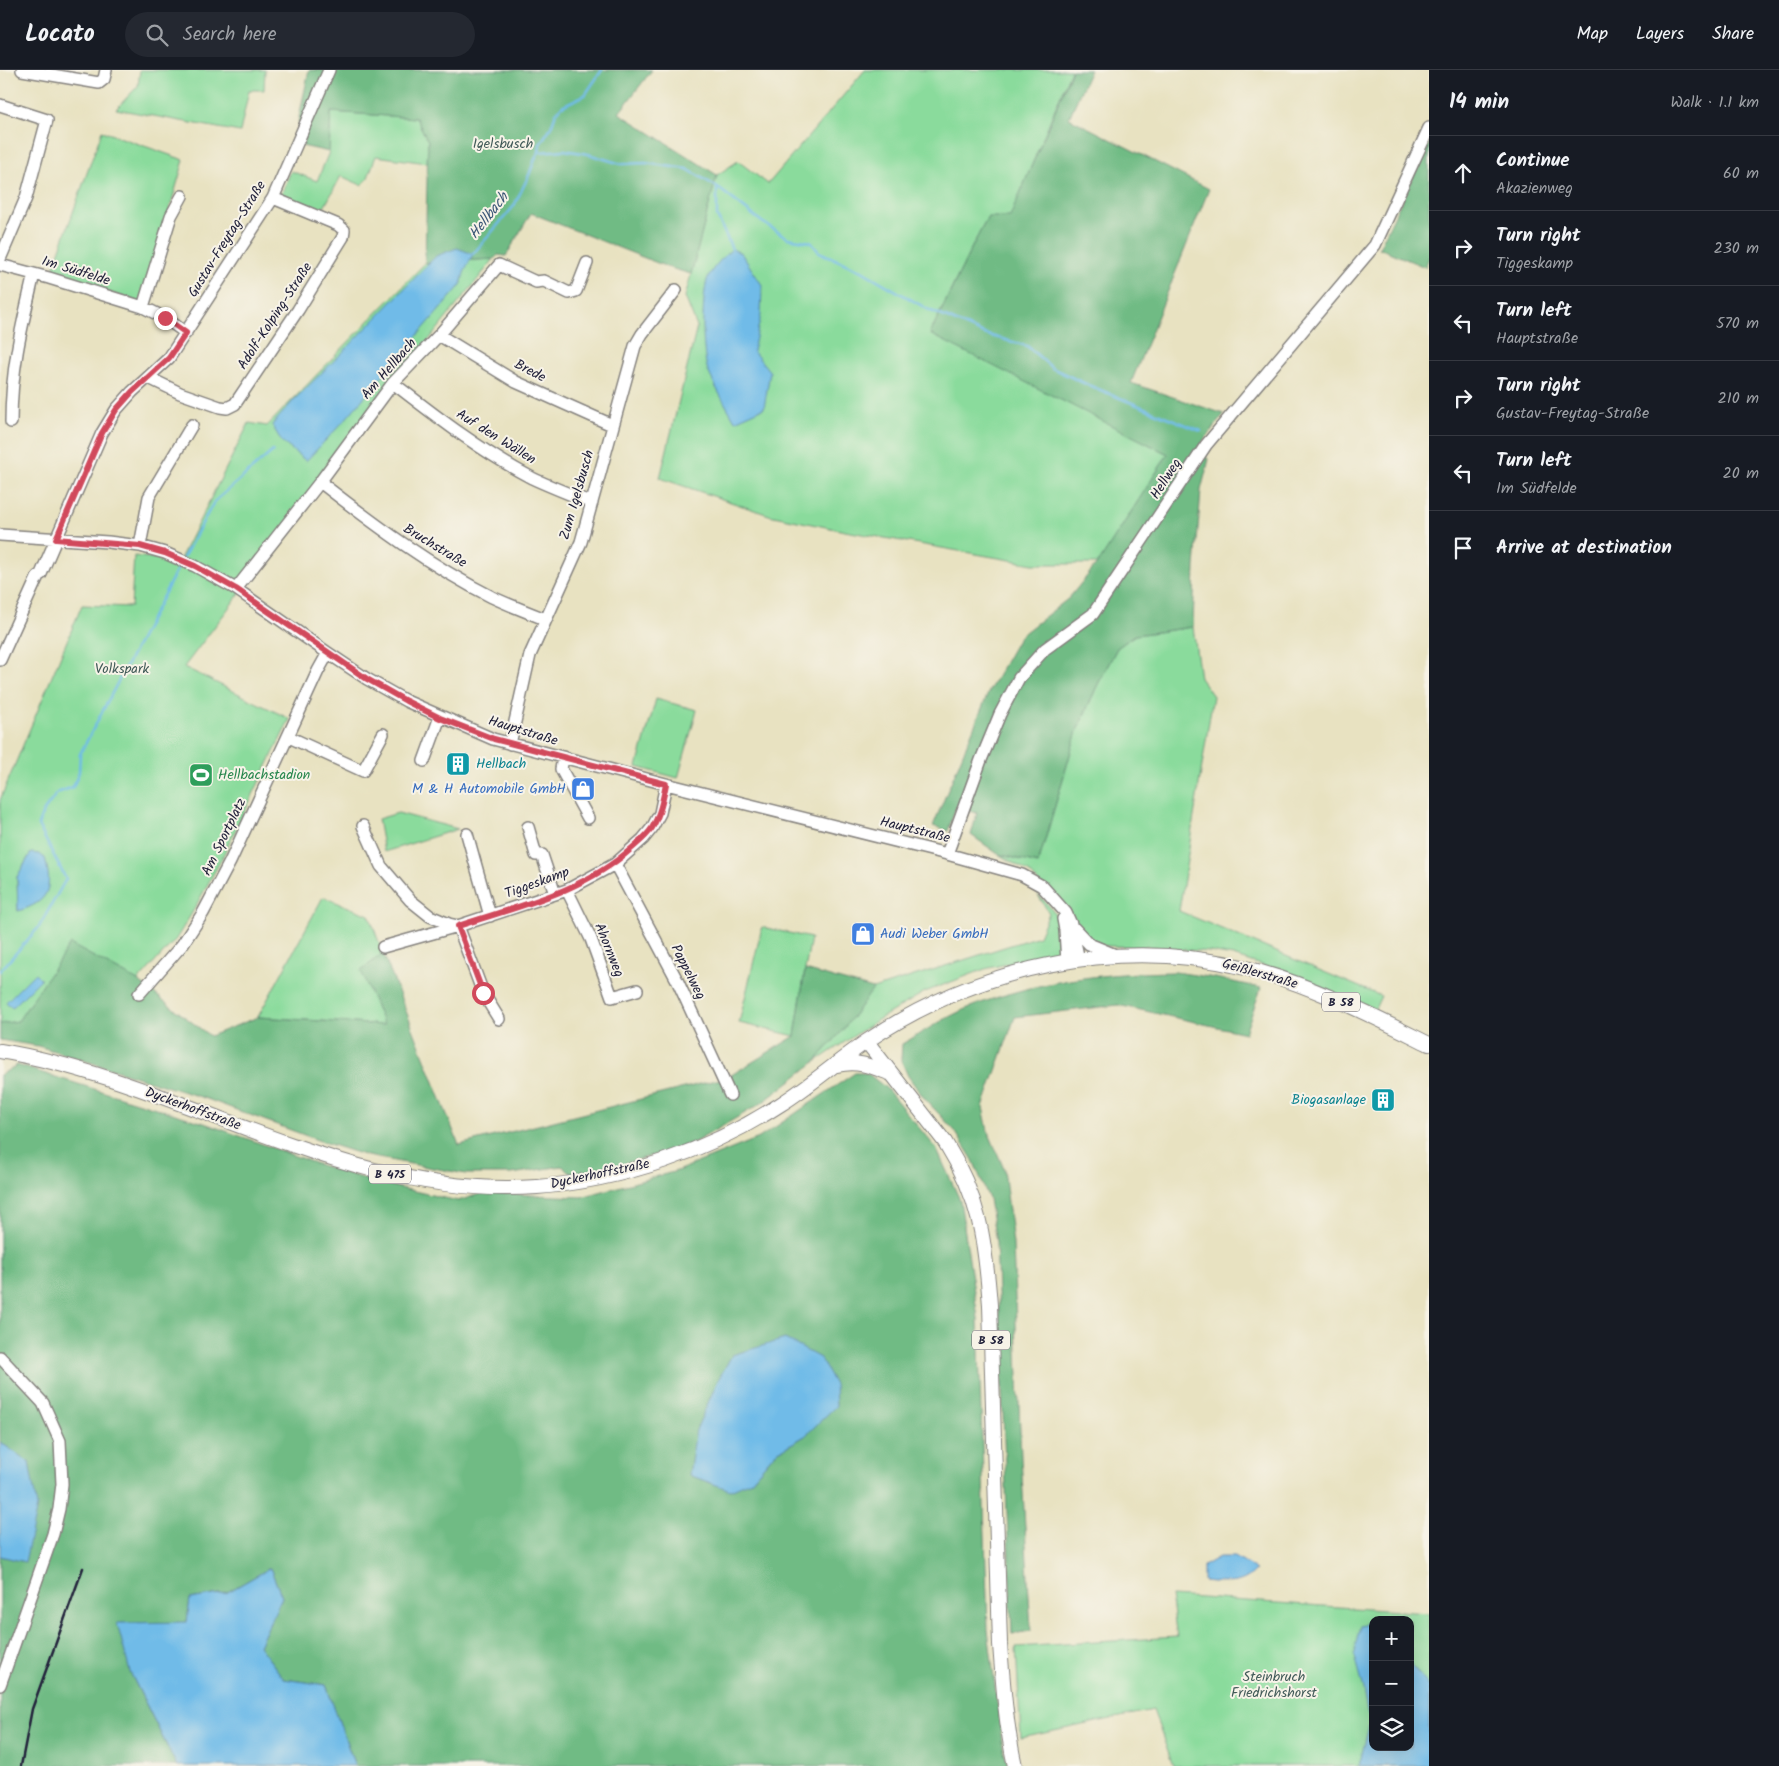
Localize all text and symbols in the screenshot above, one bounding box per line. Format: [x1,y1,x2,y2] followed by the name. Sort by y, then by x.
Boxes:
[125,12,475,57] search box
[25,15,95,54] text: Locato
[183,20,276,50] text: Search here
[1577,20,1608,49] text: Map
[1636,20,1684,49] text: Layers
[1712,20,1754,49] text: Share
[143,21,171,49] icon: search
[1449,86,1509,119] text: 14 min
[1670,90,1759,115] text: Walk · 1.1 km
[473,133,533,155] park label: Igelsbusch
[1496,146,1569,176] text: Continue
[1449,159,1477,187] icon: ahead
[1723,161,1759,186] text: 60 m
[182,176,272,302] street label: Gustav-Freytag-Straße
[1496,176,1573,201] text: Akazienweg
[463,186,516,245] water label: Hellbach
[1496,221,1581,251] text: Turn right
[1449,234,1477,262] icon: right
[1713,236,1759,261] text: 230 m
[39,250,114,292] street label: Im Südfelde
[1496,251,1573,276] text: Tiggeskamp
[232,257,318,374] street label: Adolf-Kolping-Straße
[1496,296,1571,326] text: Turn left
[154,307,177,330] route end
[1449,309,1477,337] icon: left
[1716,311,1759,336] text: 570 m
[1496,326,1578,351] text: Hauptstraße
[356,333,422,405] street label: Am Hellbach
[510,354,550,389] street label: Brede
[1496,371,1581,401] text: Turn right
[1449,384,1477,412] icon: right
[1718,386,1759,411] text: 210 m
[1496,401,1649,426] text: Gustav-Freytag-Straße
[452,404,540,470] street label: Auf den Wällen
[1496,446,1571,476] text: Turn left
[554,447,600,543] street label: Zum Igelsbusch
[1145,454,1187,504] street label: Hellweg
[1449,459,1477,487] icon: left
[1723,461,1759,486] text: 20 m
[1496,476,1577,501] text: Im Südfelde
[399,518,472,574] street label: Bruchstraße
[1496,533,1672,563] text: Arrive at destination
[1449,534,1477,562] icon: arrive
[95,658,150,680] park label: Volkspark
[485,710,561,752] street label: Hauptstraße
[445,751,471,777] building icon: Hellbach
[476,753,526,775] place label: Hellbach
[188,762,214,788] sports icon: Hellbachstadion
[218,764,310,786] place label: Hellbachstadion
[570,776,596,802] shop icon: M & H Automobile GmbH
[412,778,566,800] place label: M & H Automobile GmbH
[196,794,252,880] street label: Am Sportplatz
[877,811,953,850] street label: Hauptstraße
[502,861,573,905] street label: Tiggeskamp
[588,920,630,980] street label: Ahornweg
[850,921,876,947] shop icon: Audi Weber GmbH
[880,923,989,945] place label: Audi Weber GmbH
[665,940,711,1004] street label: Pappelweg
[1220,953,1301,995] street label: Geißlerstraße
[472,982,495,1005] route start
[1322,992,1360,1012] road number: B 58
[142,1081,245,1137] street label: Dyckerhoffstraße
[1370,1087,1396,1113] building icon: Biogasanlage
[1291,1089,1367,1111] place label: Biogasanlage
[548,1153,652,1195] street label: Dyckerhoffstraße
[369,1164,411,1184] road number: B 475
[972,1330,1010,1350] road number: B 58
[1369,1616,1414,1751] map controls
[1369,1616,1414,1661] button: +
[1369,1661,1414,1706] button: −
[1231,1666,1318,1704] park label: Steinbruch Friedrichshorst
[1369,1706,1414,1751] button: layers

